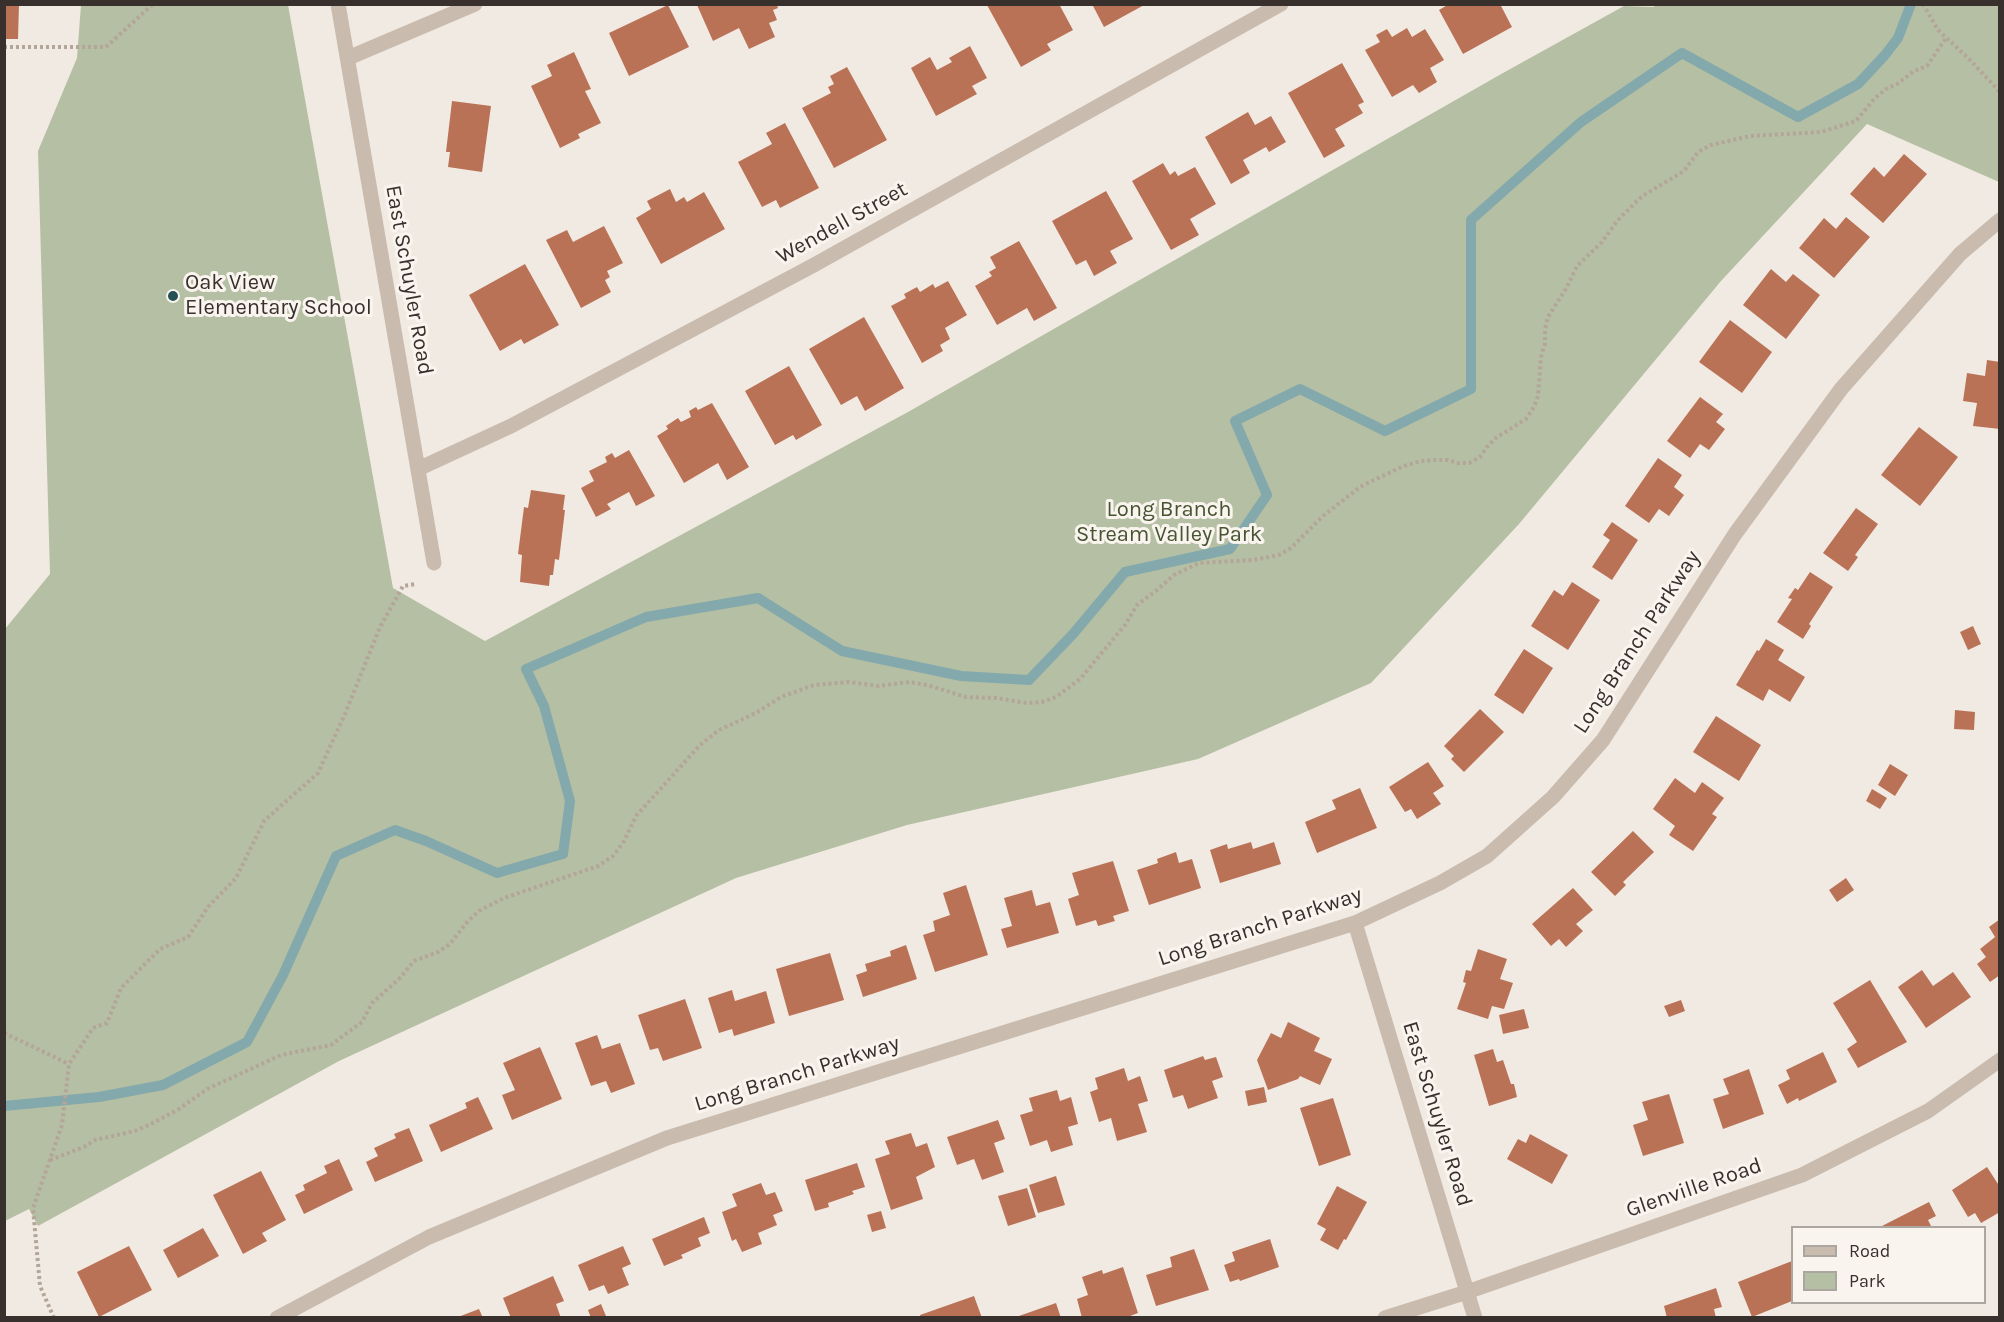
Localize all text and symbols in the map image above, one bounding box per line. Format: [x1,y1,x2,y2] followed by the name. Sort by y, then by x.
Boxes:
[772,176,912,270] street label: Wendell Street
[379,183,439,377] street label: East Schuyler Road
[185,270,372,322] place label: Oak View Elementary School
[166,289,180,303] marker: Oak View Elementary School
[1076,497,1262,548] park label: Long Branch Stream Valley Park
[1568,545,1706,739] street label: Long Branch Parkway
[1155,882,1365,972] street label: Long Branch Parkway
[1396,1018,1478,1210] street label: East Schuyler Road
[691,1030,903,1118] street label: Long Branch Parkway
[1623,1152,1765,1224] street label: Glenville Road
[1791,1226,1986,1304] legend
[1849,1240,1890,1262] text: Road
[1849,1270,1886,1292] text: Park

